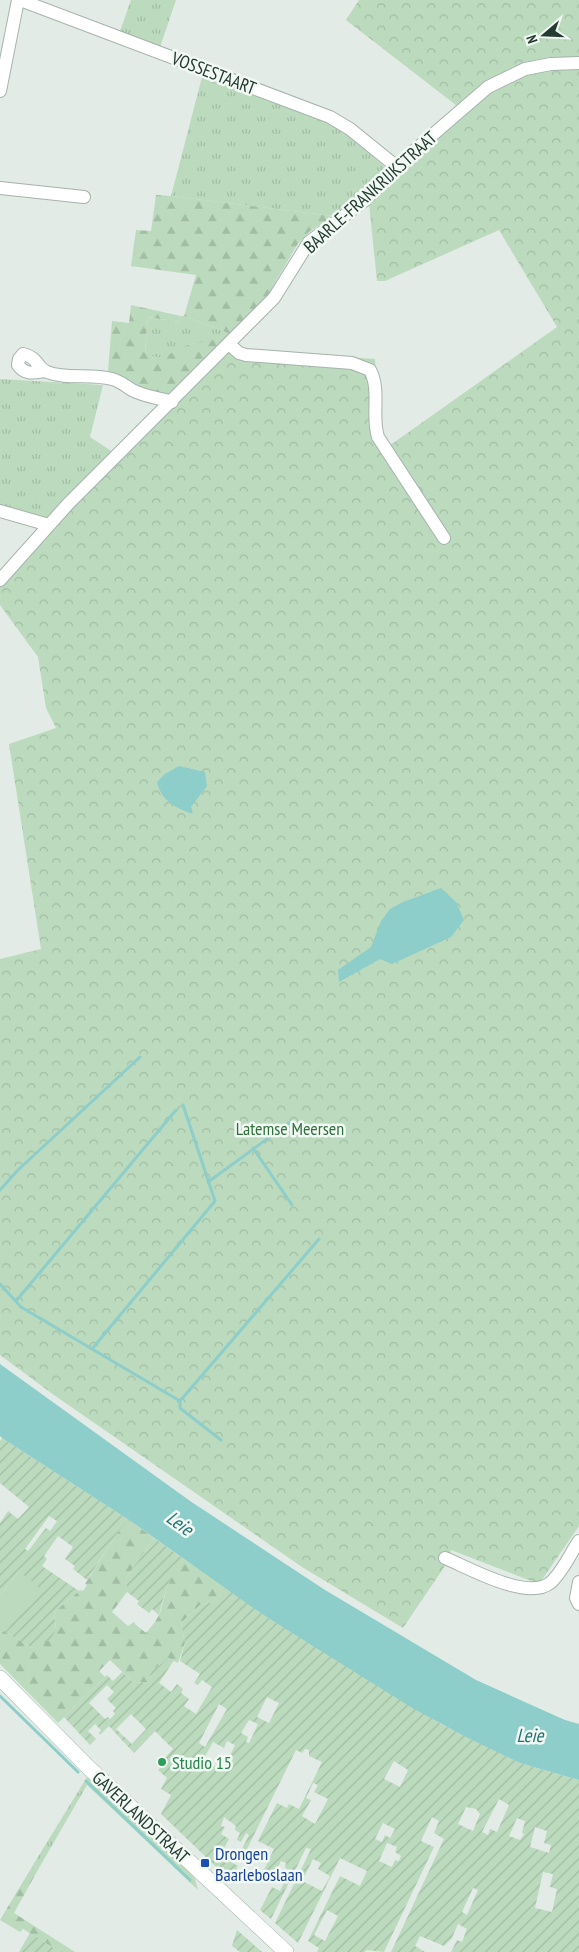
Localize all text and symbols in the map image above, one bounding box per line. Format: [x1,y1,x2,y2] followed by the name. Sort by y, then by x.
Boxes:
[519,10,569,60] north arrow
[522,33,541,46] text: N
[168,46,259,100] street label: VOSSESTAART
[299,126,441,258] street label: BAARLE-FRANKRIJKSTRAAT
[236,1117,344,1140] park label: Latemse Meersen
[162,1505,199,1541] water label: Leie
[517,1723,545,1747] water label: Leie
[172,1751,232,1774] place label: Studio 15
[156,1756,168,1768] marker: Studio 15
[88,1766,194,1868] street label: GAVERLANDSTRAAT
[215,1842,303,1886] place label: Drongen Baarleboslaan
[199,1857,211,1869] marker: Drongen Baarleboslaan

